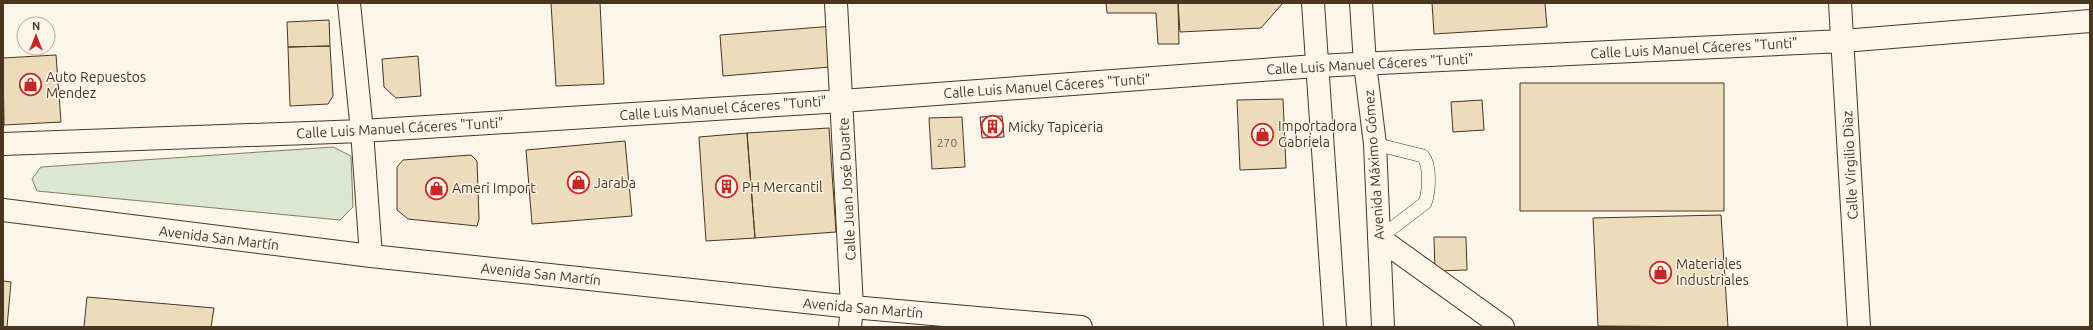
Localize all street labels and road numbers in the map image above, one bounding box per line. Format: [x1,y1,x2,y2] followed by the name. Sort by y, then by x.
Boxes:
[1590,35,1798,61] street label: Calle Luis Manuel Cáceres "Tunti"
[1266,51,1474,77] street label: Calle Luis Manuel Cáceres "Tunti"
[943,71,1151,101] street label: Calle Luis Manuel Cáceres "Tunti"
[1361,89,1387,241] street label: Avenida Máximo Gómez
[619,93,827,123] street label: Calle Luis Manuel Cáceres "Tunti"
[1839,110,1861,220] street label: Calle Virgilio Diaz
[296,115,504,141] street label: Calle Luis Manuel Cáceres "Tunti"
[835,117,859,261] street label: Calle Juan José Duarte
[158,223,280,253] street label: Avenida San Martín
[480,260,602,288] street label: Avenida San Martín
[802,295,924,321] street label: Avenida San Martín

